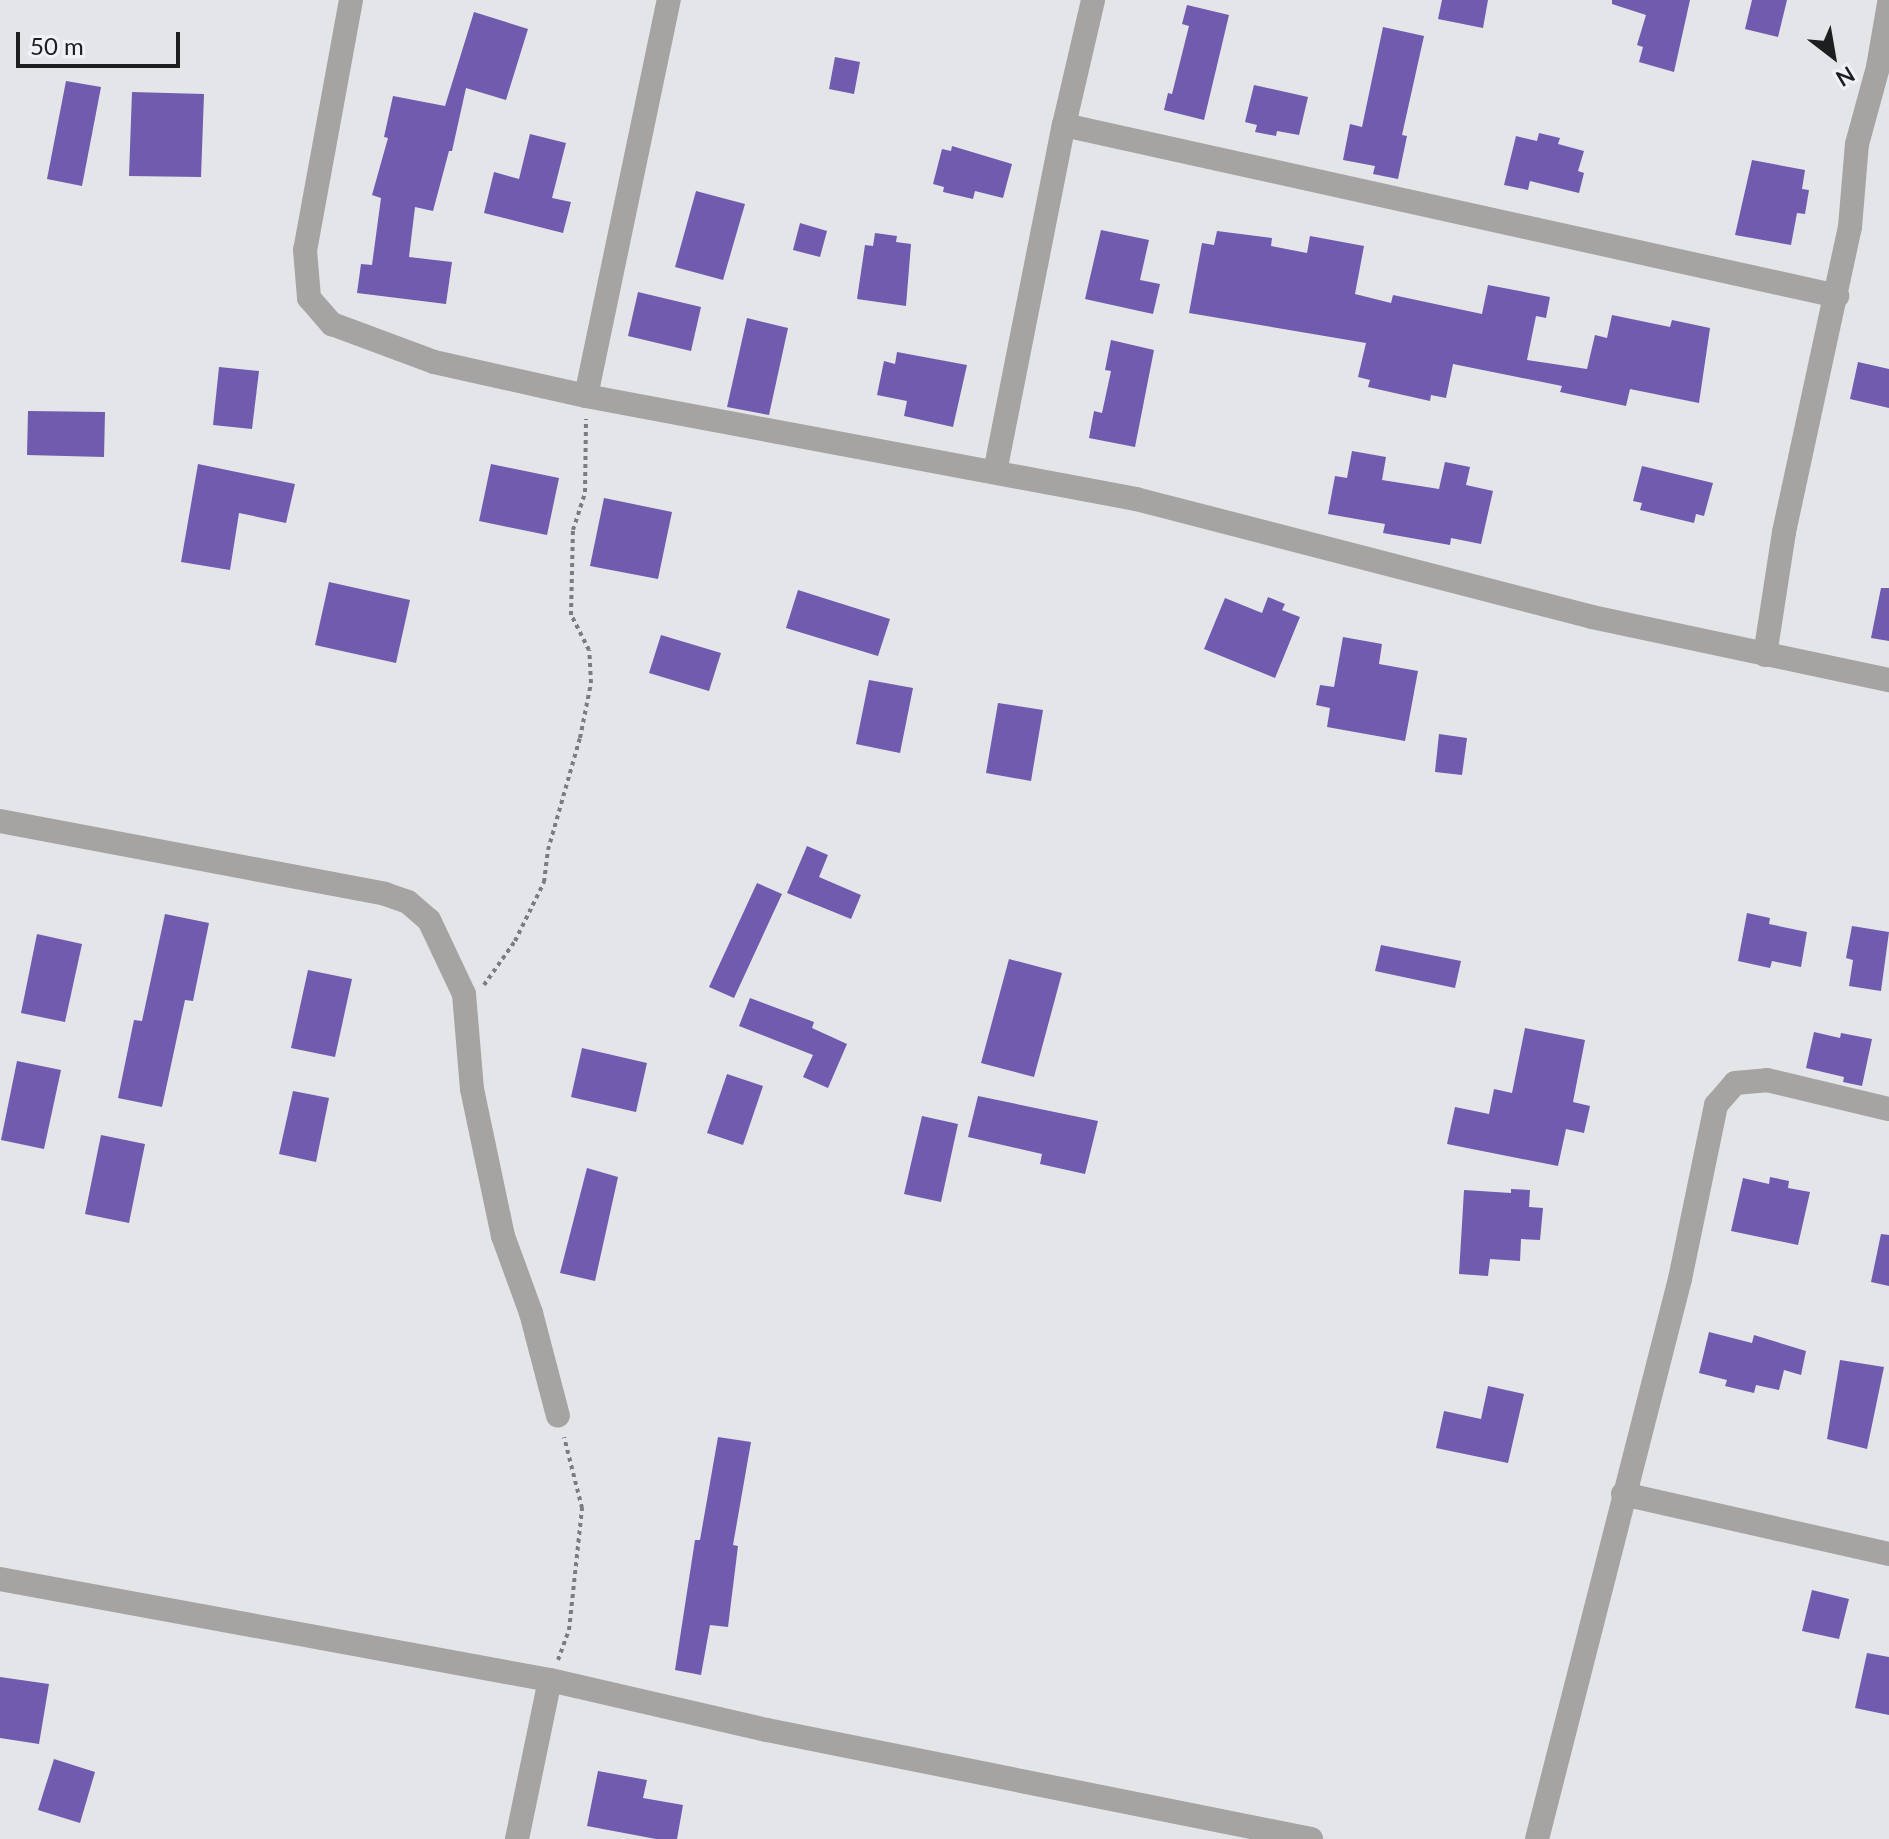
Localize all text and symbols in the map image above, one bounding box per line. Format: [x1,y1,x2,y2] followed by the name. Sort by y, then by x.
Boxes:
[20,16,184,66] scale bar
[1793,16,1873,96] north arrow
[30,31,84,60] text: 50 m
[1831,61,1860,93] text: N

